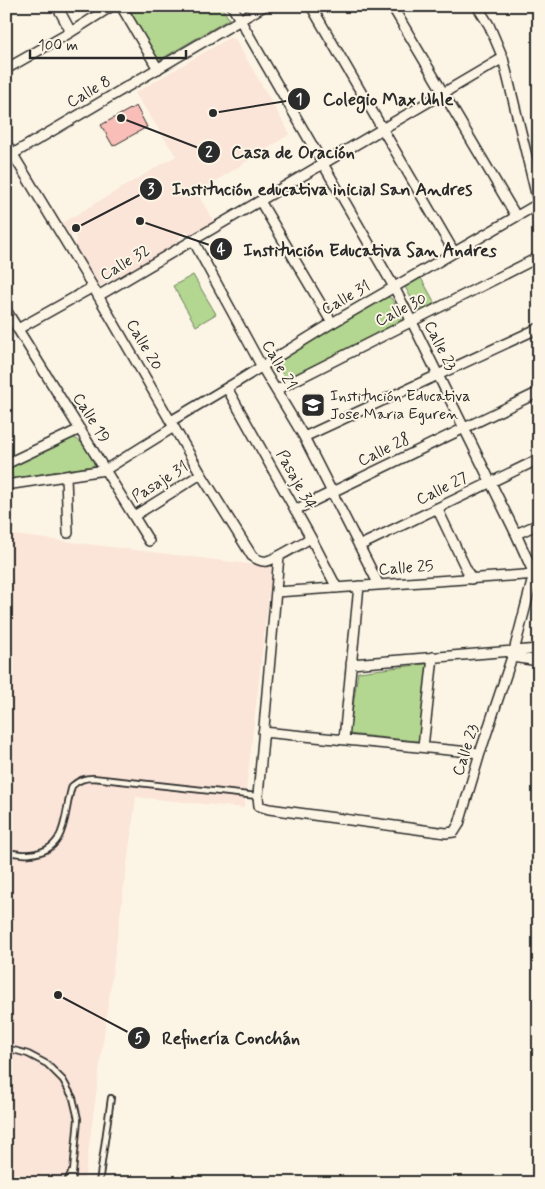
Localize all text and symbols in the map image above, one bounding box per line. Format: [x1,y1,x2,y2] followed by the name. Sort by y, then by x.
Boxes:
[30,28,186,60] scale bar
[38,36,78,56] text: 100 m
[63,71,115,113] street label: Calle 8
[286,82,464,115] callout: Colegio Max Uhle
[323,88,453,114] text: Colegio Max Uhle
[296,90,302,110] text: 1
[196,135,364,168] callout: Casa de Oración
[231,141,355,165] text: Casa de Oración
[205,143,213,163] text: 2
[138,172,481,205] callout: Institución educativa inicial San Andres
[172,178,472,202] text: Institución educativa inicial San Andres
[148,180,155,200] text: 3
[209,233,505,266] callout: Institución Educativa San Andres
[243,239,497,263] text: Institución Educativa San Andres
[96,240,154,286] street label: Calle 32
[217,240,226,260] text: 4
[318,276,374,320] street label: Calle 31
[372,288,430,332] street label: Calle 30
[121,316,167,374] street label: Calle 20
[419,317,461,375] street label: Calle 23
[257,337,301,393] street label: Calle 21
[330,386,470,425] place label: Institución Educativa Jose Maria Eguren
[67,389,115,447] street label: Calle 19
[300,392,326,418] school or university icon: Institución Educativa Jose Maria Eguren
[355,428,413,472] street label: Calle 28
[271,446,321,514] street label: Pasaje 34
[128,456,192,508] street label: Pasaje 31
[413,468,471,510] street label: Calle 27
[378,556,434,580] street label: Calle 25
[448,721,484,779] street label: Calle 23
[126,1022,310,1055] callout: Refinería Conchán
[162,1027,300,1051] text: Refinería Conchán
[134,1029,144,1049] text: 5

